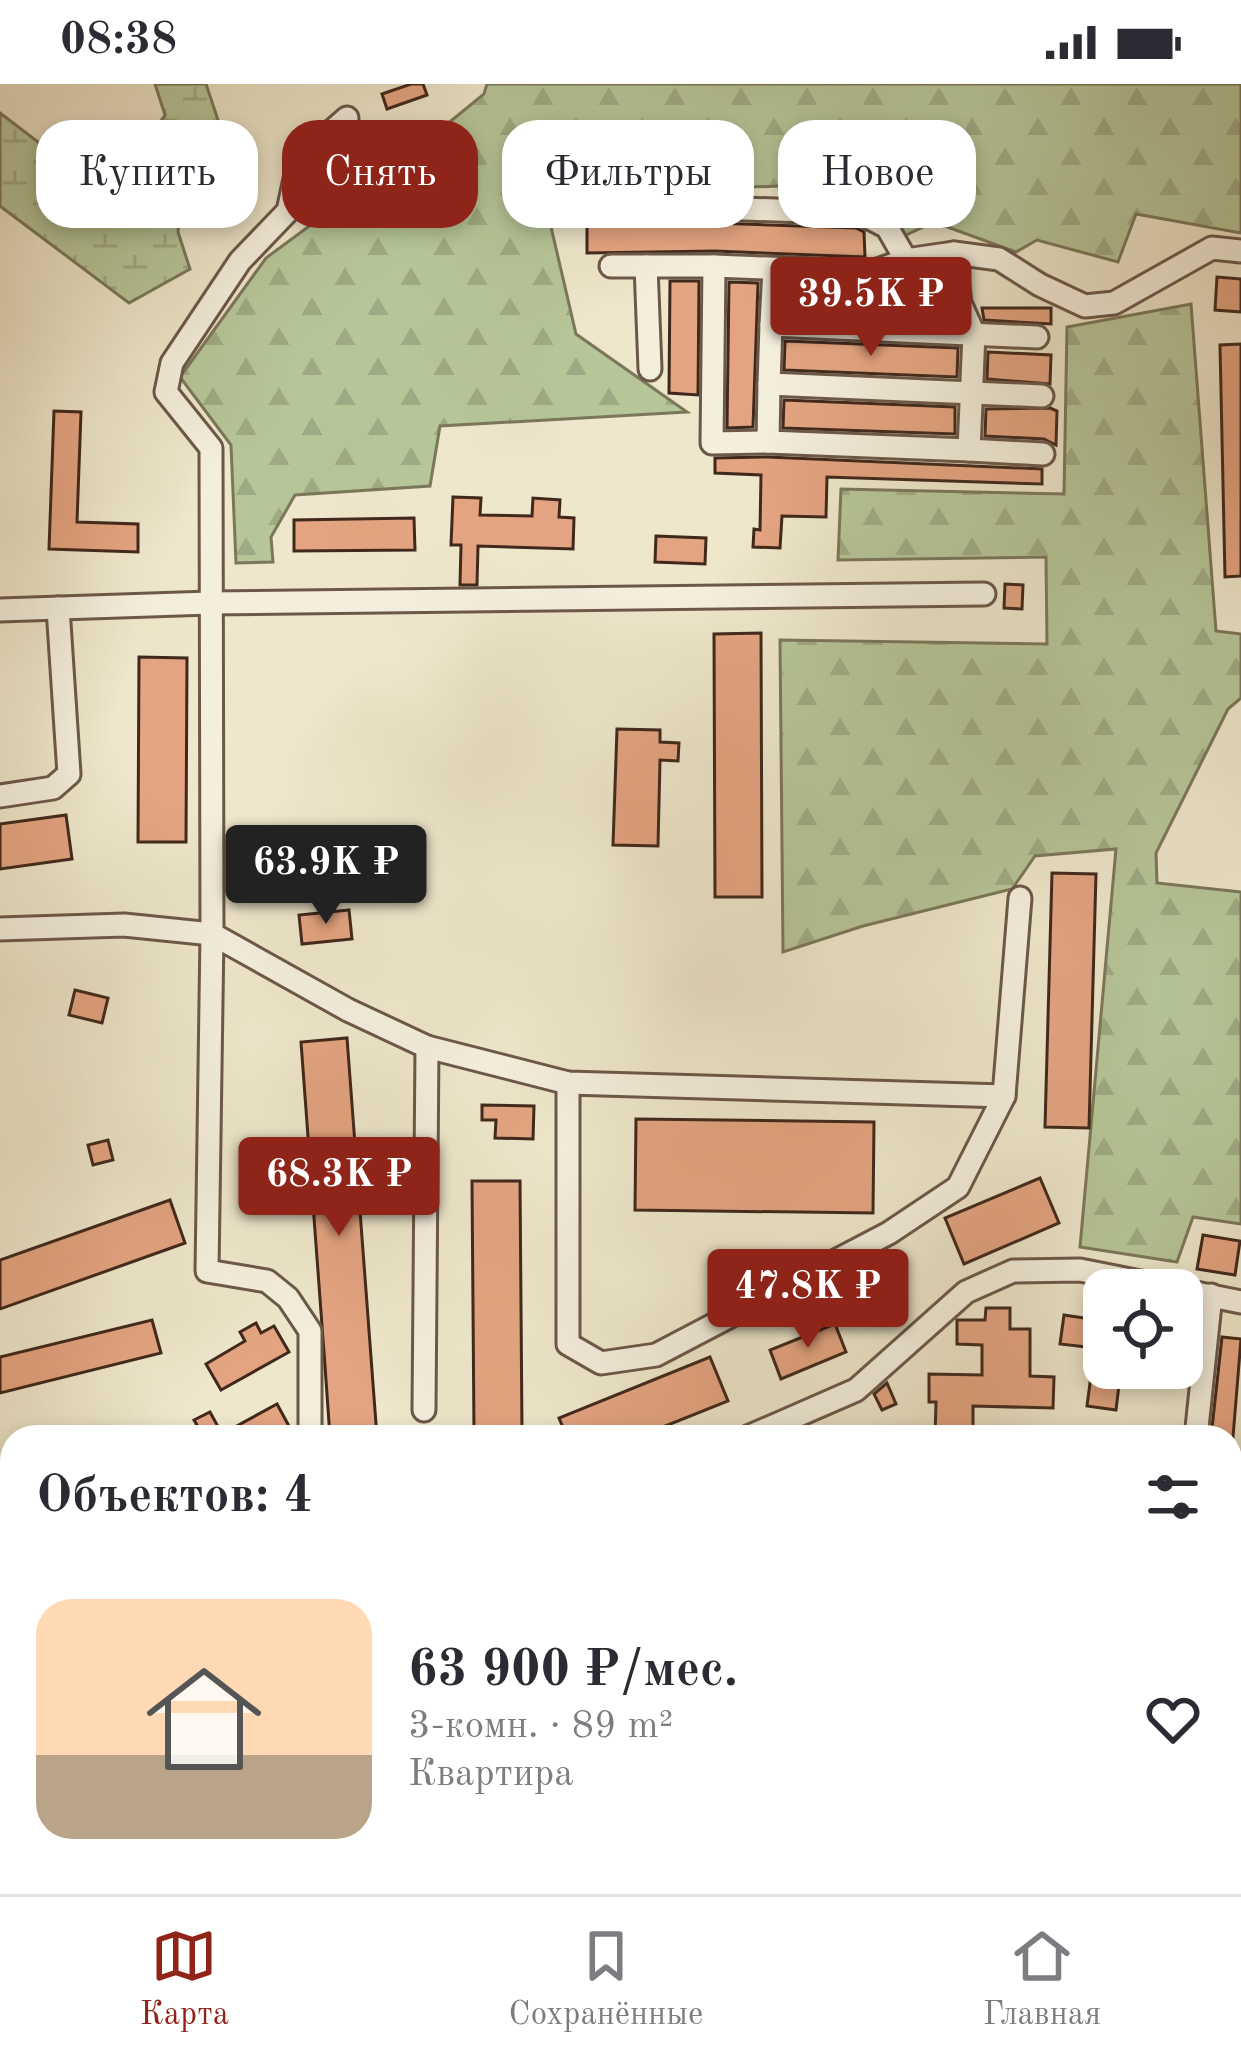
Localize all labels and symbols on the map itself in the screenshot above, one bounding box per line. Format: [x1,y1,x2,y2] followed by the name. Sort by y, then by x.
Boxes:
[760,257,982,359] pin: 39.5K ₽
[215,825,437,927] pin: 63.9K ₽
[228,1137,450,1239] pin: 68.3K ₽
[697,1249,919,1351] pin: 47.8K ₽

